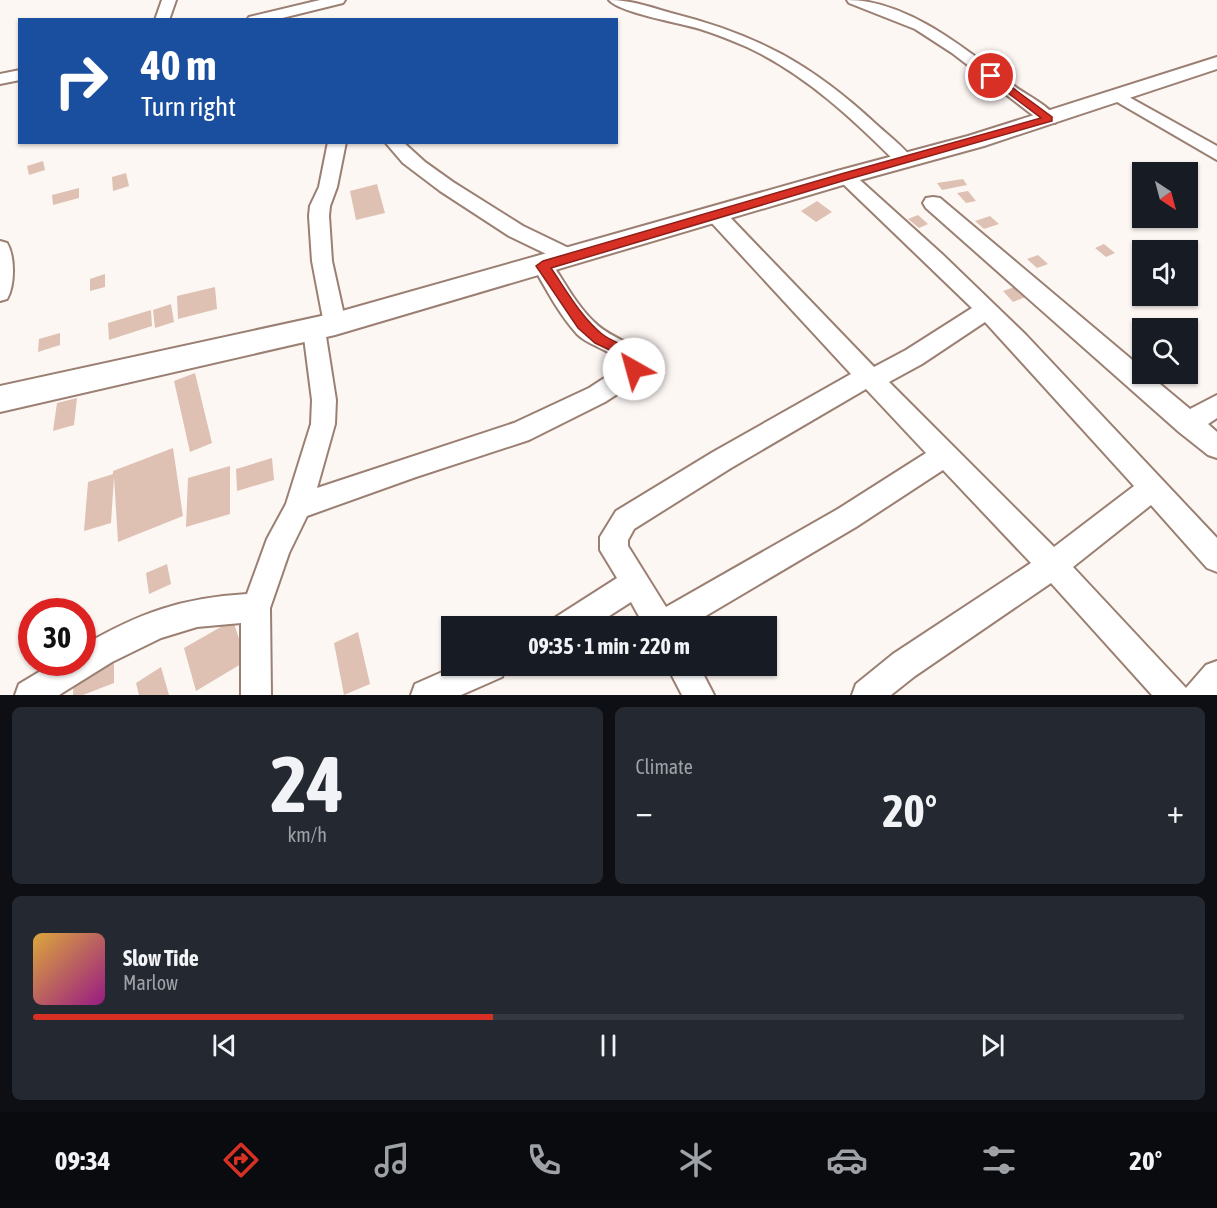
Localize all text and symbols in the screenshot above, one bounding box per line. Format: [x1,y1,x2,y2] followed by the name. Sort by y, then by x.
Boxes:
[141,41,216,89] text: 40 m
[42,42,120,120] icon: right
[965,50,1016,101] pin
[974,59,1007,92] icon: arrive
[141,91,236,122] text: Turn right
[1132,162,1198,228] north arrow
[1132,162,1198,384] map controls
[1132,240,1198,306] button: sound
[1132,318,1198,384] button: search
[602,337,666,401] position arrow
[18,598,96,676] speed limit sign: 30
[528,633,690,659] text: 09:35 · 1 min · 220 m
[271,739,344,829] text: 24
[636,755,693,778] text: Climate
[882,785,937,837] text: 20°
[636,792,653,830] text: −
[1167,792,1184,830] text: +
[287,823,327,846] text: km/h
[123,945,199,971] text: Slow Tide
[123,971,178,994] text: Marlow
[208,1029,241,1062] icon: previous
[592,1029,625,1062] icon: pause
[976,1029,1009,1062] icon: next
[220,1139,262,1181] icon: directions
[371,1139,413,1181] icon: music
[523,1139,565,1181] icon: phone
[675,1139,717,1181] icon: climate
[826,1139,868,1181] icon: car
[978,1139,1020,1181] icon: filters
[55,1145,110,1176] text: 09:34
[1129,1145,1162,1176] text: 20°

